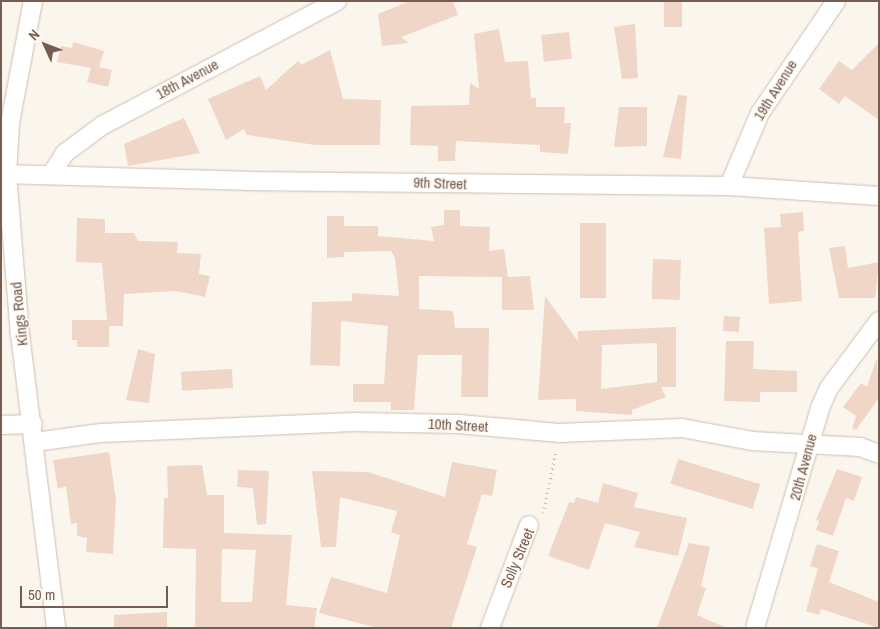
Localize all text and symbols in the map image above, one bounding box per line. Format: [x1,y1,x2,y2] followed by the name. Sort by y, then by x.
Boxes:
[20,20,70,70] north arrow
[25,26,43,44] text: N
[152,55,222,103] street label: 18th Avenue
[749,56,801,124] street label: 19th Avenue
[413,173,467,193] street label: 9th Street
[7,281,31,347] street label: Kings Road
[427,414,489,436] street label: 10th Street
[785,431,821,503] street label: 20th Avenue
[496,526,538,590] street label: Solly Street
[22,576,170,608] scale bar
[28,584,55,605] text: 50 m

